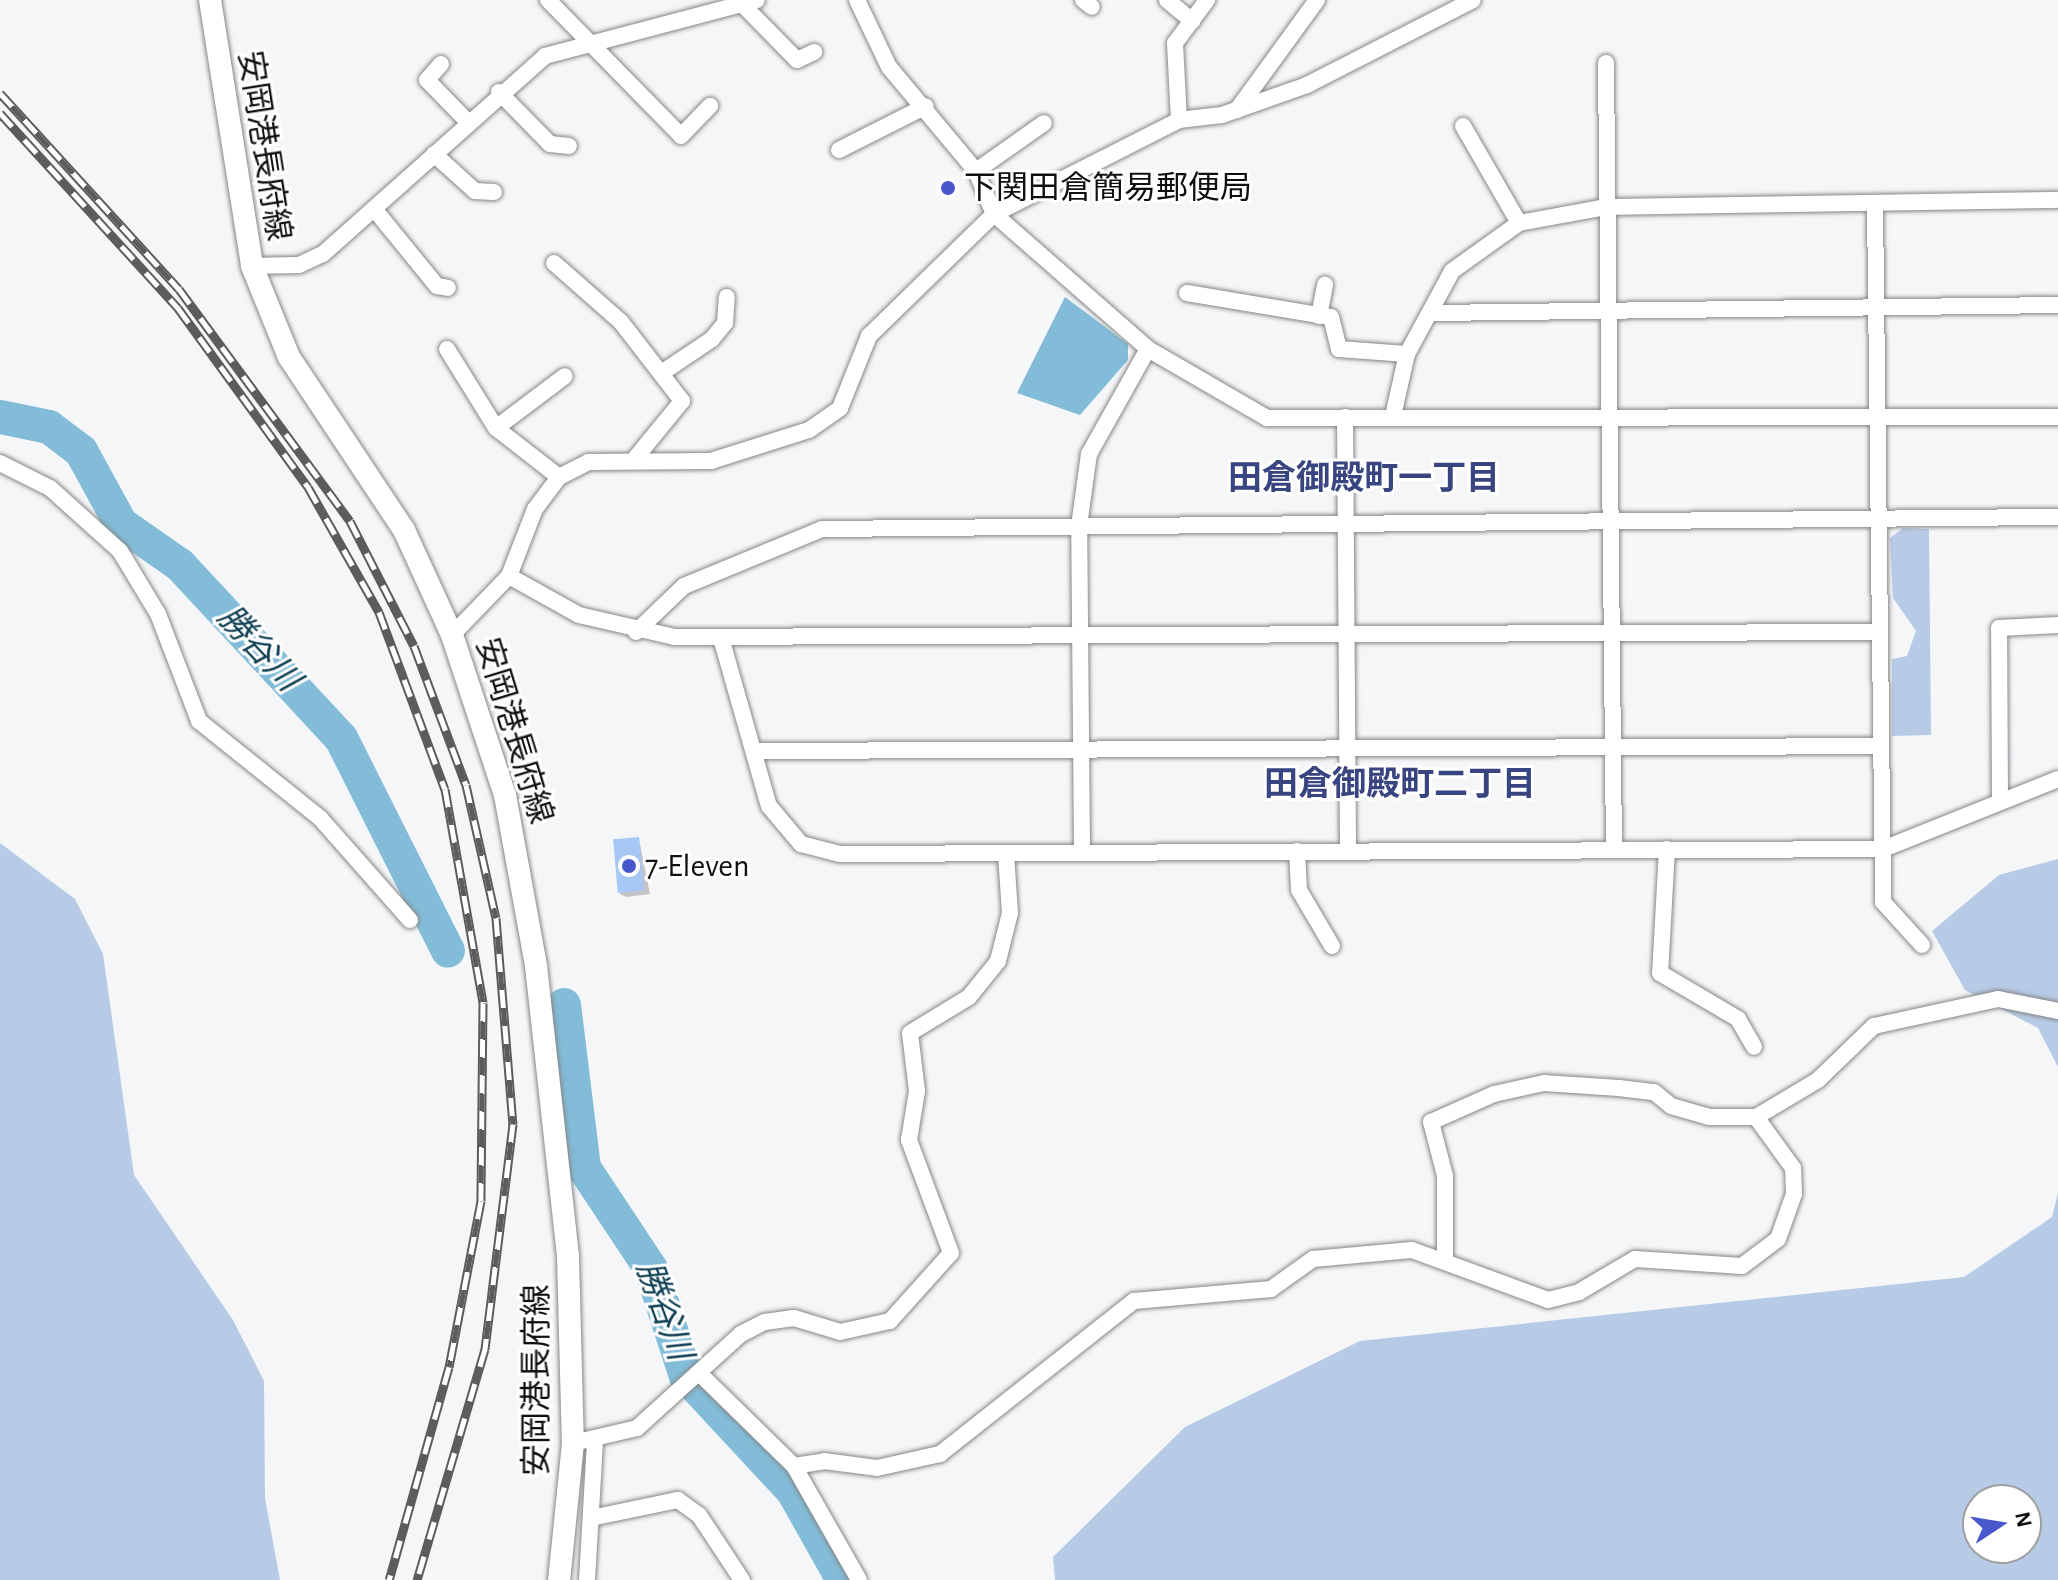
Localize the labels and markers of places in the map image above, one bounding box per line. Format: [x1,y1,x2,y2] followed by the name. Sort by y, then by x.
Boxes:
[964,169,1252,207] place label: 下関田倉簡易郵便局
[939,179,957,197] marker: 下関田倉簡易郵便局
[645,847,750,885] place label: 7-Eleven
[620,857,638,875] marker: 7-Eleven

